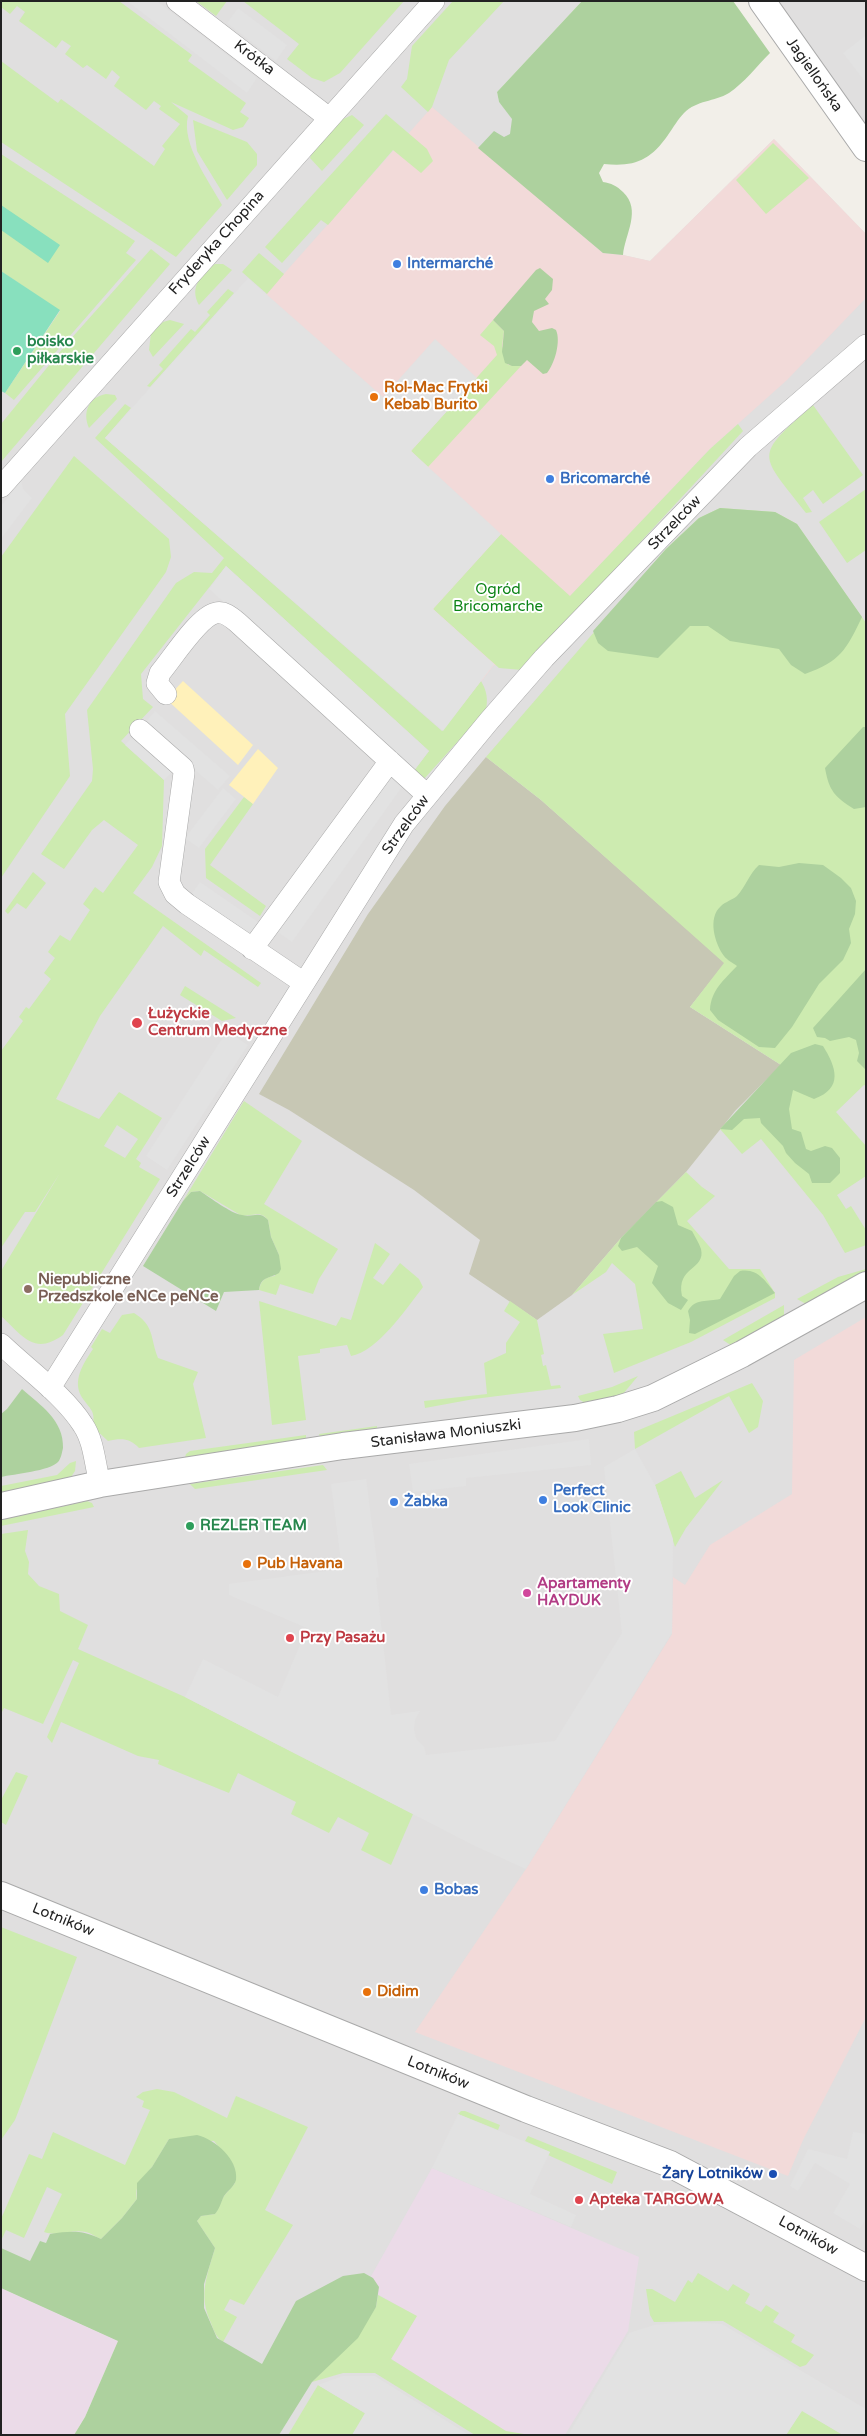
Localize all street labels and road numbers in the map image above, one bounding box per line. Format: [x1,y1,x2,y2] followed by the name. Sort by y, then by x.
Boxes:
[782,34,846,116] street label: Jagiellońska
[230,37,278,79] street label: Krótka
[165,187,269,299] street label: Fryderyka Chopina
[645,492,705,554] street label: Strzelców
[378,792,434,858] street label: Strzelców
[163,1133,215,1201] street label: Strzelców
[370,1416,522,1452] street label: Stanisława Moniuszki
[29,1899,97,1941] street label: Lotników
[404,2052,472,2094] street label: Lotników
[775,2212,841,2260] street label: Lotników

